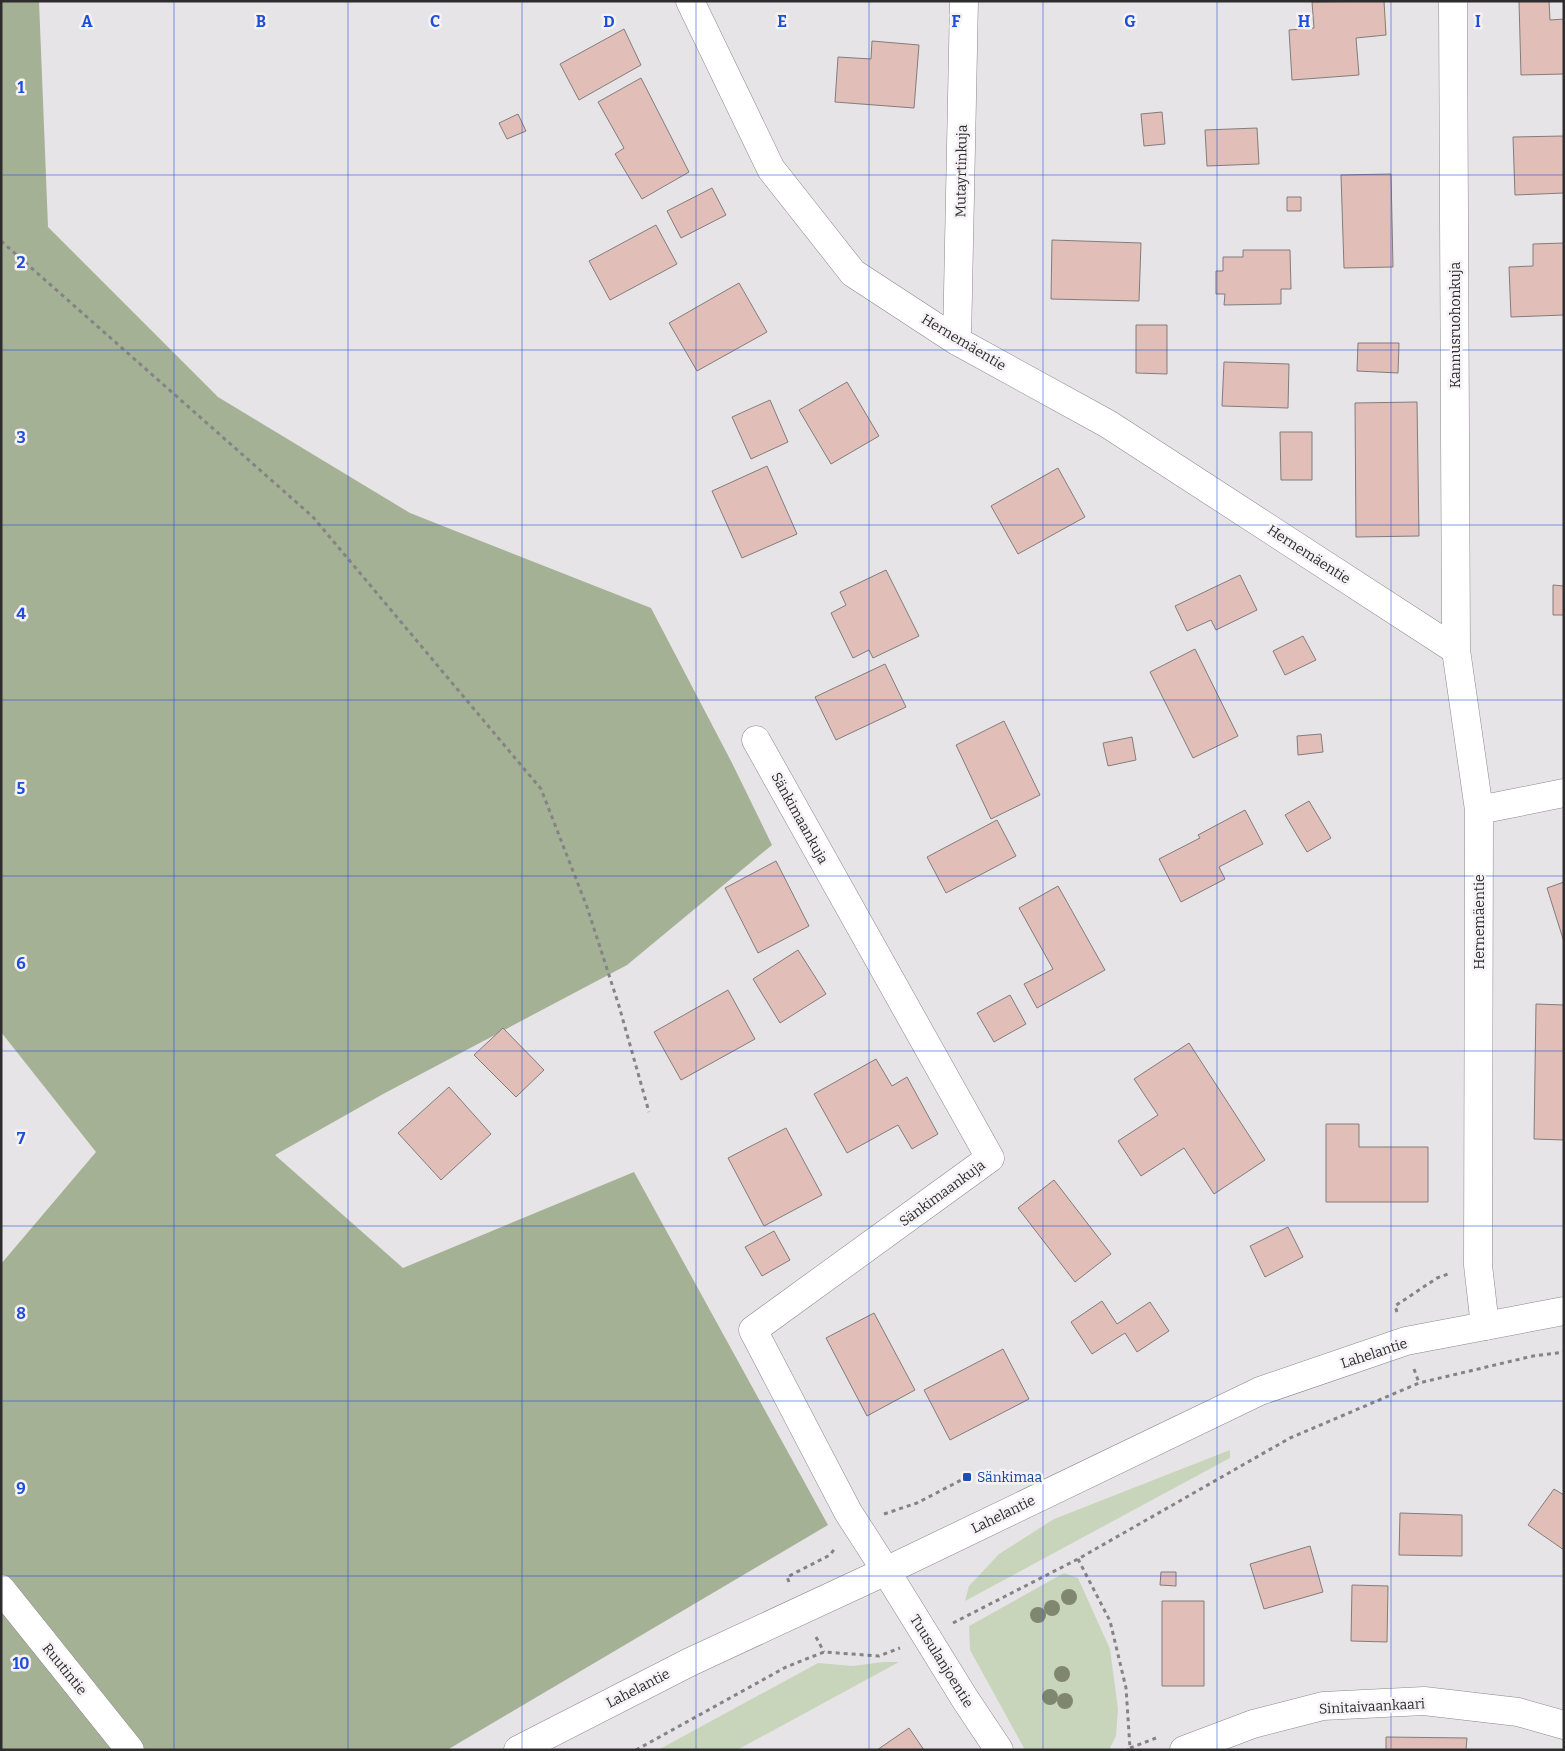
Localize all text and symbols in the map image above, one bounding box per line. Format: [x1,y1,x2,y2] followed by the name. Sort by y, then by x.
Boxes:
[81,12,93,31] text: A
[256,12,266,31] text: B
[430,12,440,31] text: C
[603,12,615,31] text: D
[777,12,787,31] text: E
[952,12,961,31] text: F
[1124,12,1136,31] text: G
[1298,12,1311,31] text: H
[1475,12,1481,31] text: I
[18,78,25,97] text: 1
[952,124,971,218] street label: Mutayrtinkuja
[16,253,26,272] text: 2
[1447,261,1464,388] street label: Kannusruohonkuja
[918,311,1009,374] street label: Hernemäentie
[16,428,26,447] text: 3
[1264,521,1353,588] street label: Hernemäentie
[16,604,26,623] text: 4
[767,770,832,867] street label: Sänkimaankuja
[17,779,26,798] text: 5
[1471,874,1488,970] street label: Hernemäentie
[16,954,26,973] text: 6
[17,1129,26,1148] text: 7
[896,1156,989,1230] street label: Sänkimaankuja
[16,1304,26,1323] text: 8
[1339,1335,1410,1372] street label: Lahelantie
[977,1469,1042,1486] place label: Sänkimaa
[961,1471,973,1483] marker: Sänkimaa
[16,1479,26,1498] text: 9
[969,1492,1038,1537] street label: Lahelantie
[906,1612,977,1711] street label: Tuusulanjoentie
[39,1640,91,1699] street label: Ruutintie
[12,1654,30,1673] text: 10
[604,1665,673,1712] street label: Lahelantie
[1319,1695,1425,1718] street label: Sinitaivaankaari

